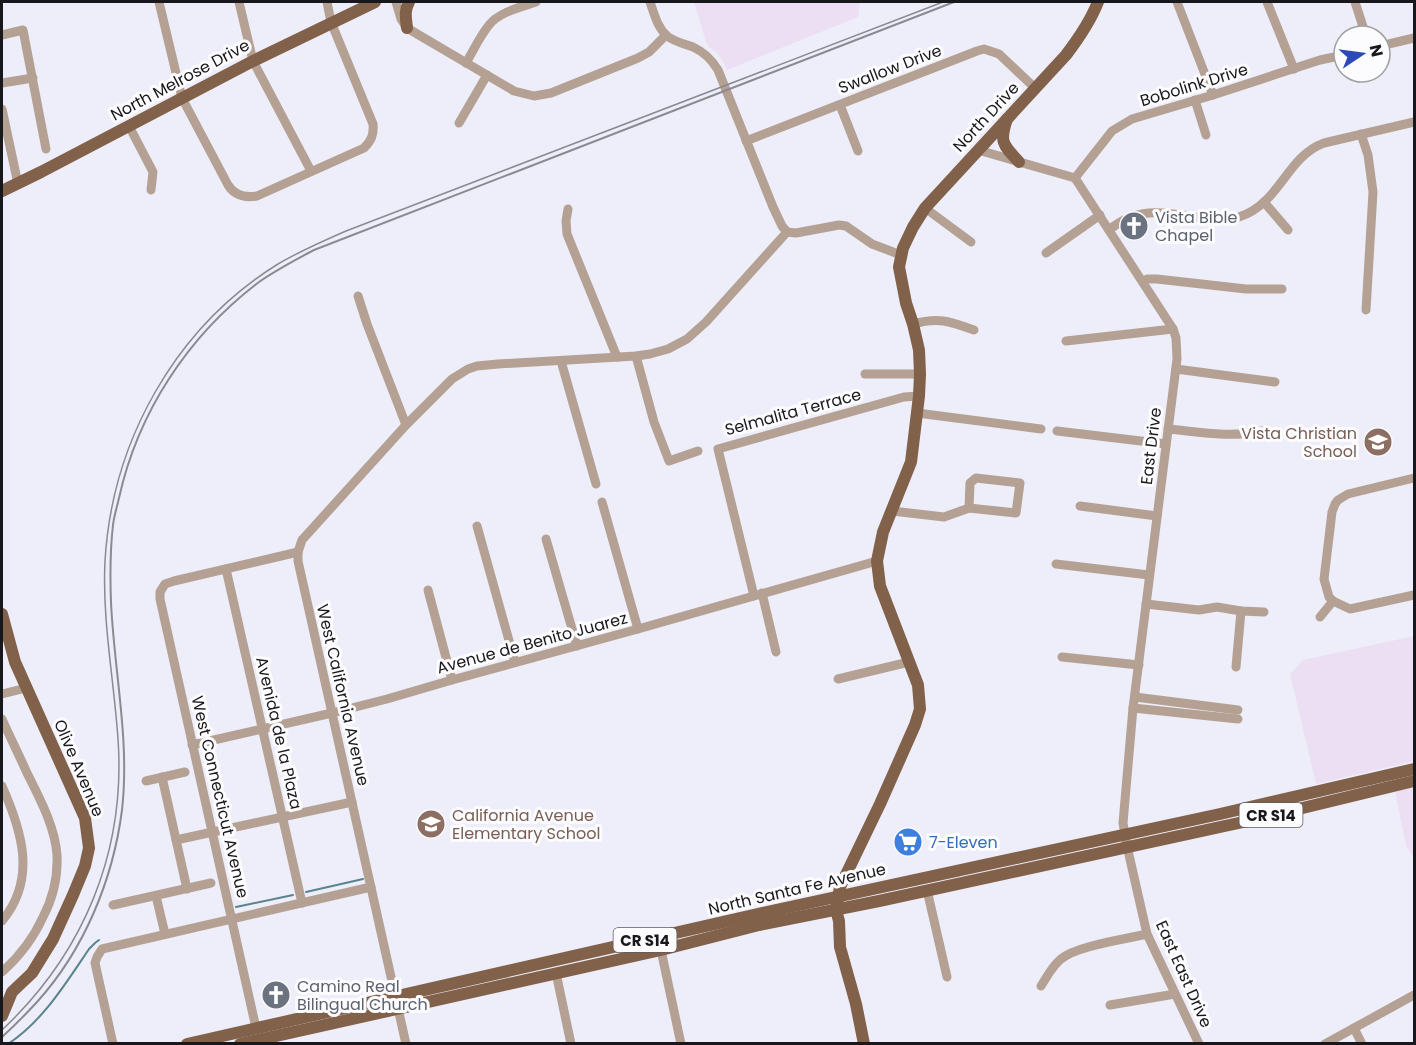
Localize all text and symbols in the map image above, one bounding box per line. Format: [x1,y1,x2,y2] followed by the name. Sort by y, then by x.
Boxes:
[1332,24,1392,84] north arrow
[106,34,254,126] street label: North Melrose Drive
[835,39,945,99] street label: Swallow Drive
[1364,42,1389,59] text: N
[1137,58,1251,112] street label: Bobolink Drive
[948,77,1024,157] street label: North Drive
[1155,206,1238,247] place label: Vista Bible Chapel
[1118,210,1150,242] church icon: Vista Bible Chapel
[722,383,864,441] street label: Selmalita Terrace
[1135,406,1167,486] street label: East Drive
[1241,422,1357,463] place label: Vista Christian School
[1362,426,1394,458] school or university icon: Vista Christian School
[311,602,375,788] street label: West California Avenue
[434,606,630,680] street label: Avenue de Benito Juarez
[250,654,308,812] street label: Avenida de la Plaza
[186,694,254,900] street label: West Connecticut Avenue
[48,716,110,820] street label: Olive Avenue
[1240,803,1302,827] road number: CR S14
[452,804,600,845] place label: California Avenue Elementary School
[415,808,447,840] school or university icon: California Avenue Elementary School
[892,826,924,858] supermarket icon: 7-Eleven
[929,831,998,854] place label: 7-Eleven
[706,857,888,921] street label: North Santa Fe Avenue
[1150,917,1218,1031] street label: East East Drive
[614,928,676,952] road number: CR S14
[297,975,428,1016] place label: Camino Real Bilingual Church
[260,979,292,1011] church icon: Camino Real Bilingual Church

